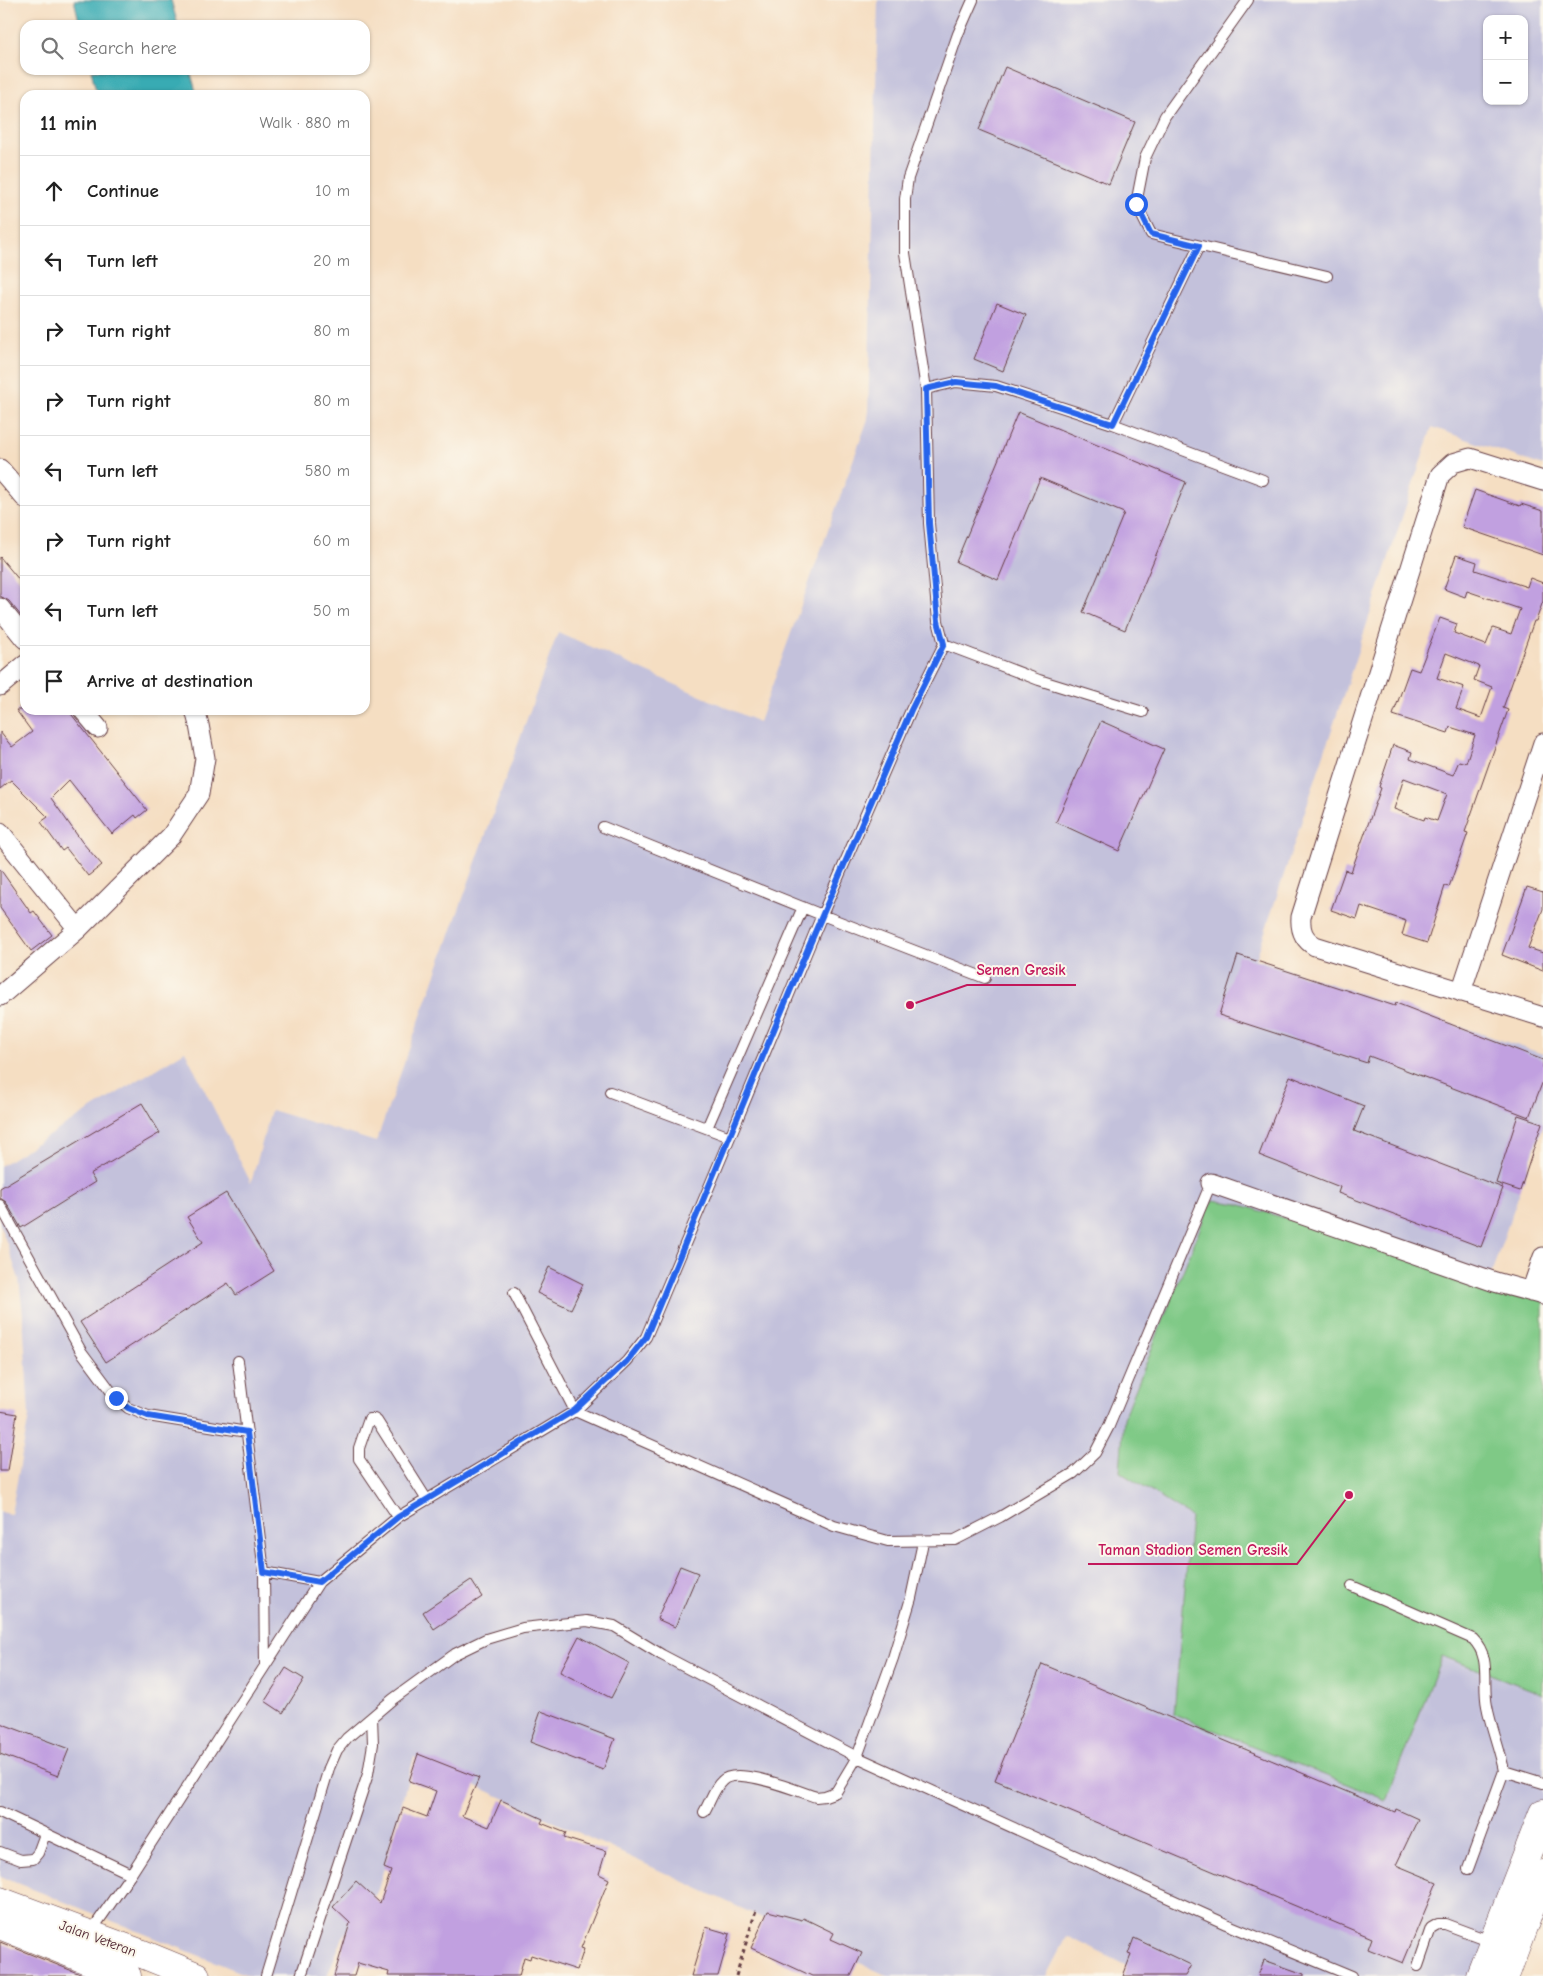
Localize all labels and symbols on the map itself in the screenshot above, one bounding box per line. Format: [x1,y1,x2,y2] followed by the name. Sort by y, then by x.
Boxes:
[1125,193,1148,216] route start
[967,955,1076,985] callout: Semen Gresik
[976,961,1066,979] text: Semen Gresik
[105,1387,128,1410] route end
[1088,1534,1297,1564] callout: Taman Stadion Semen Gresik
[1098,1541,1289,1559] text: Taman Stadion Semen Gresik
[57,1917,139,1960] street label: Jalan Veteran

